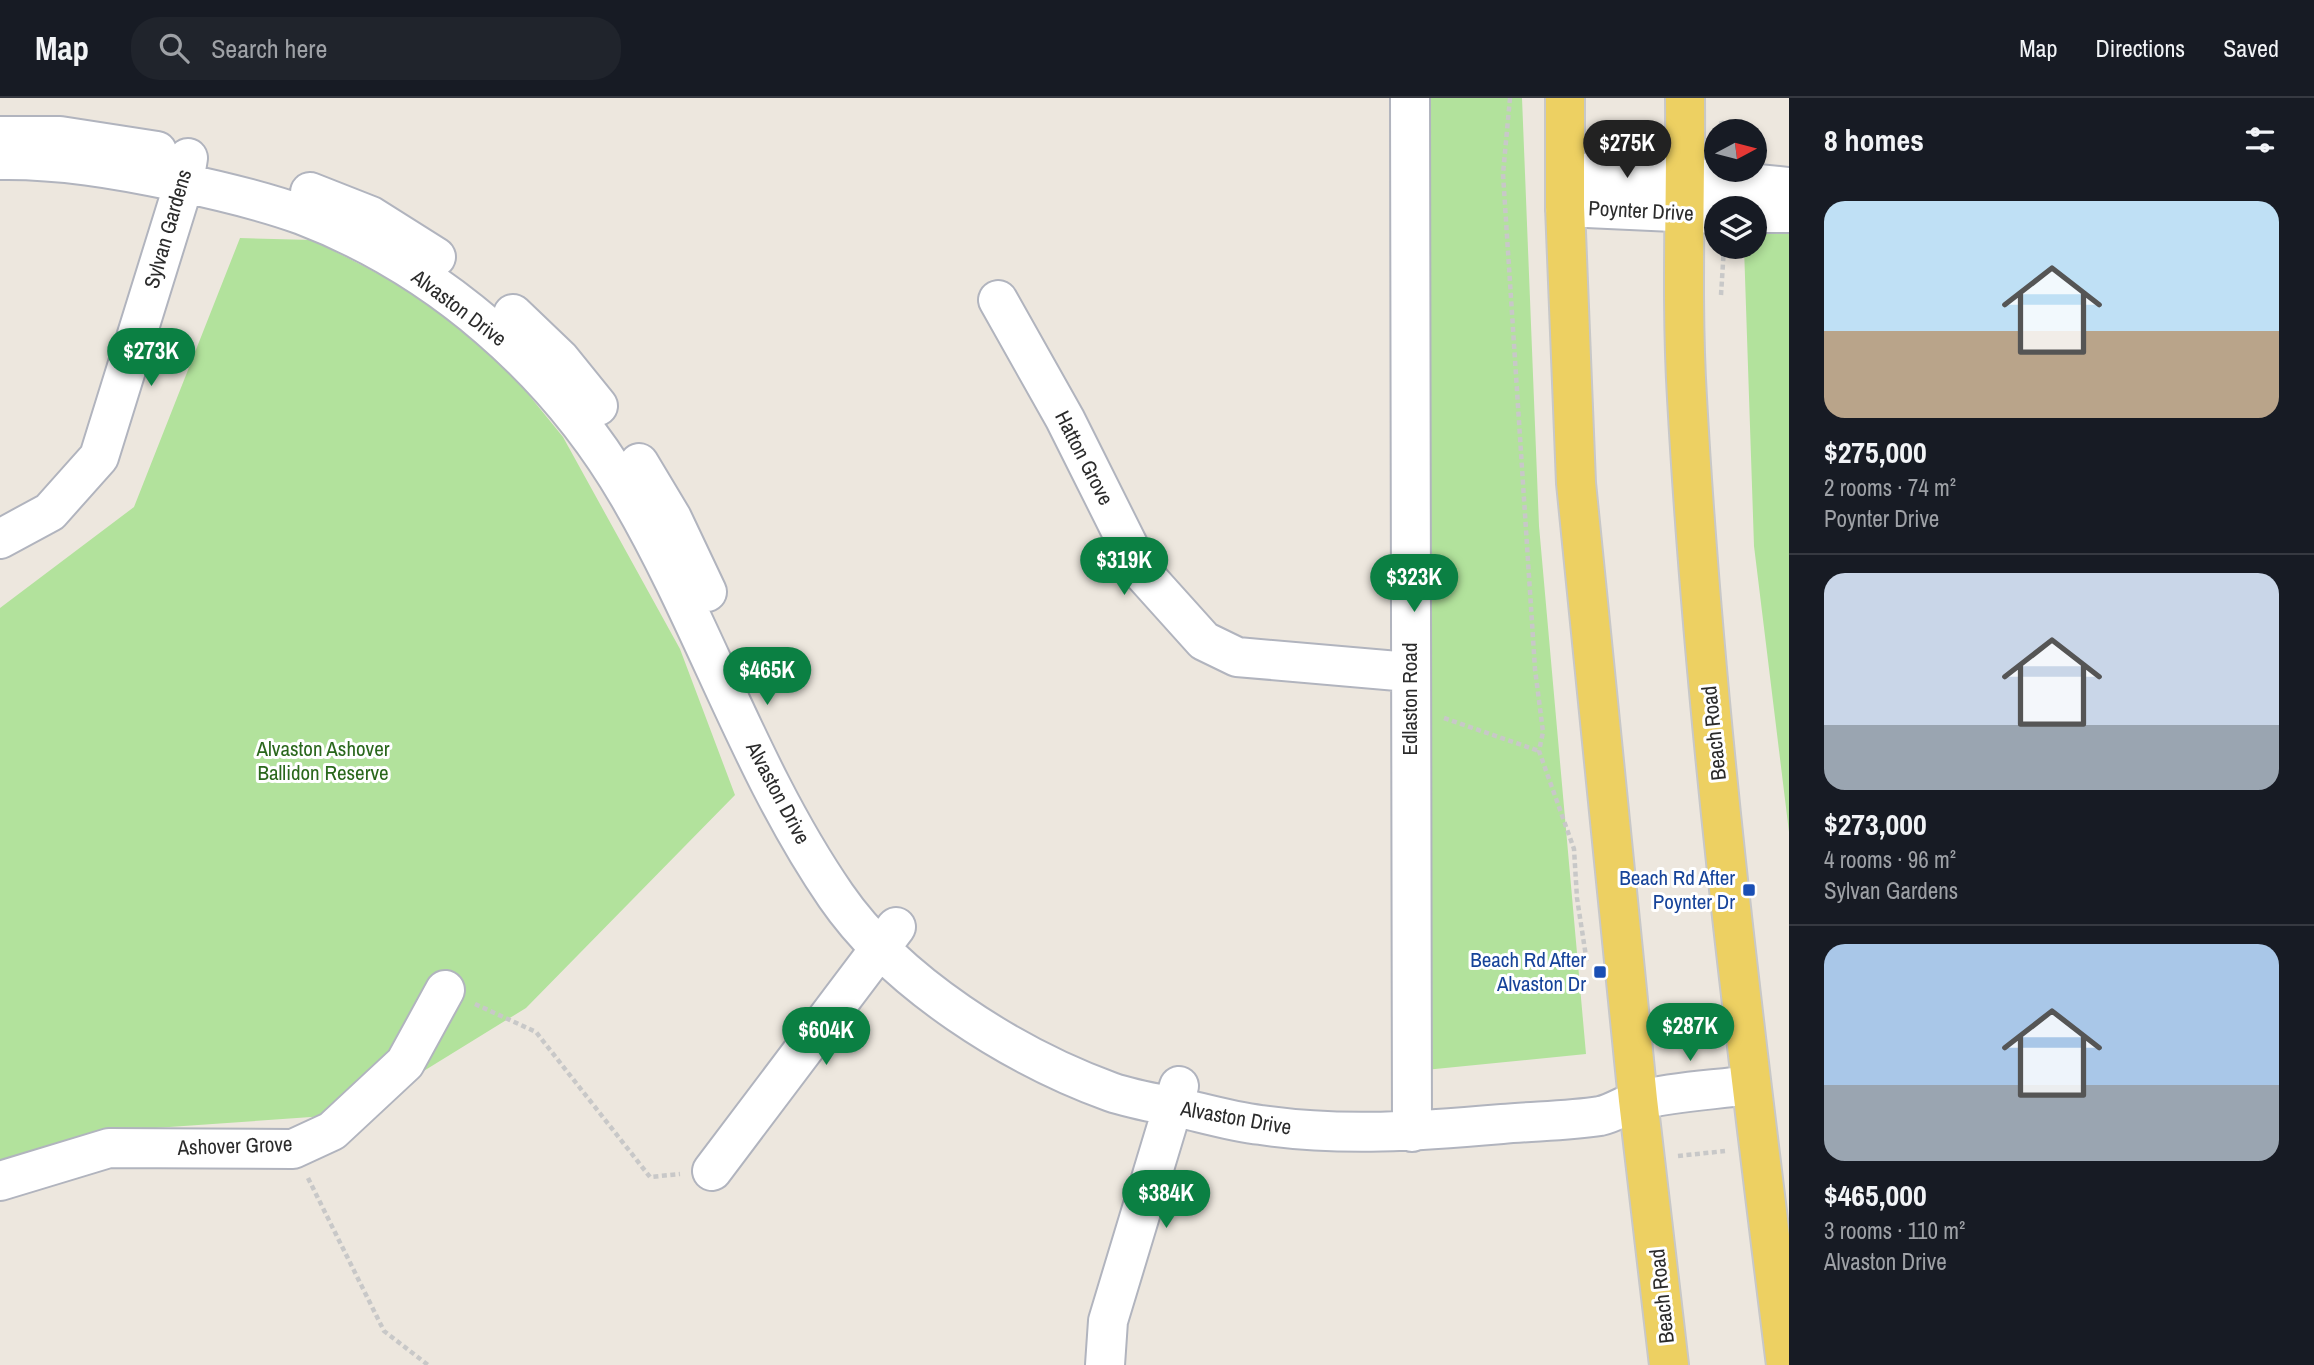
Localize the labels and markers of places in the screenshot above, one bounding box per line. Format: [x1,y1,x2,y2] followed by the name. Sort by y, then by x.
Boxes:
[1578,120,1676,180] pin: $275K
[102,328,200,388] pin: $273K
[1075,538,1173,597] pin: $319K
[1365,554,1463,614] pin: $323K
[718,648,816,707] pin: $465K
[1619,863,1735,916] place label: Beach Rd After Poynter Dr
[1741,882,1757,898] marker: Beach Rd After Poynter Dr
[1470,945,1586,998] place label: Beach Rd After Alvaston Dr
[1592,964,1608,980] marker: Beach Rd After Alvaston Dr
[1641,1004,1739,1063] pin: $287K
[777,1007,875,1067] pin: $604K
[1117,1170,1215,1230] pin: $384K

